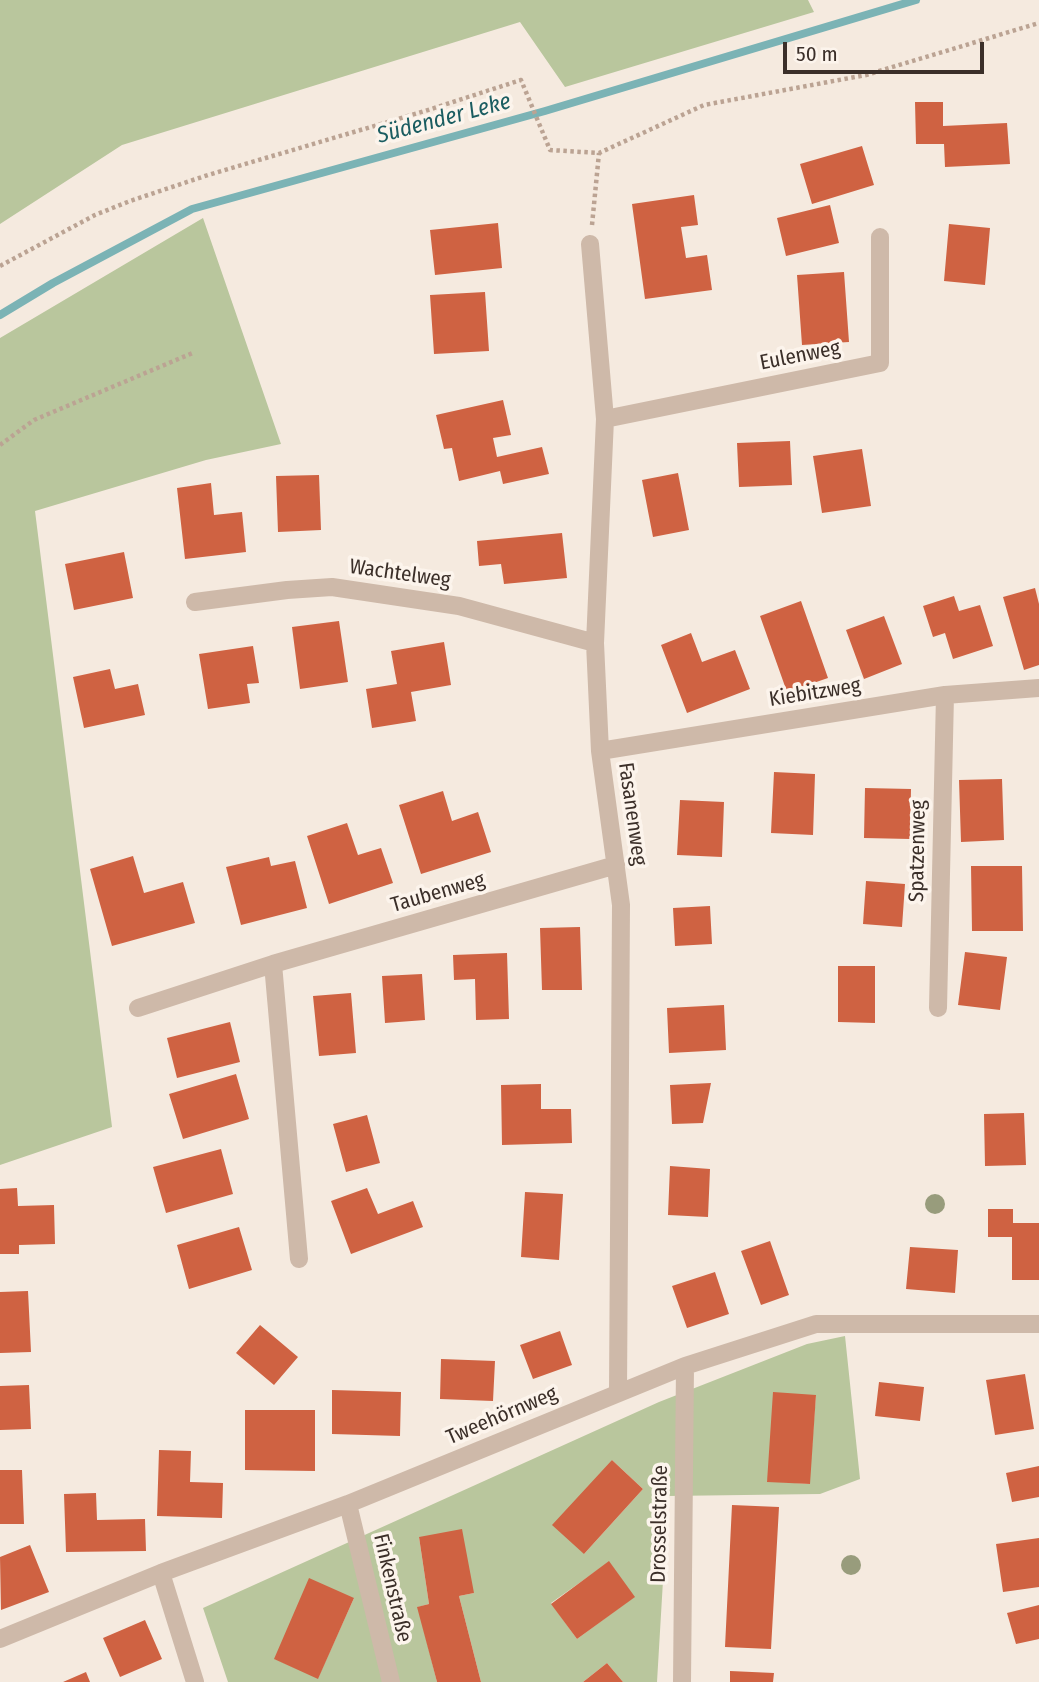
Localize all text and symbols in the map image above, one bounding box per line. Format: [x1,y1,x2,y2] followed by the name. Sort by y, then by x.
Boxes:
[787,28,988,72] scale bar
[796,41,838,67] text: 50 m
[374,88,514,150] water label: Südender Leke
[758,336,842,376] street label: Eulenweg
[348,554,452,594] street label: Wachtelweg
[767,673,863,713] street label: Kiebitzweg
[612,761,652,867] street label: Fasanenweg
[905,800,931,902] street label: Spatzenweg
[388,868,488,918] street label: Taubenweg
[443,1381,561,1451] street label: Tweehörnweg
[646,1465,674,1583] street label: Drosselstraße
[367,1531,417,1645] street label: Finkenstraße

